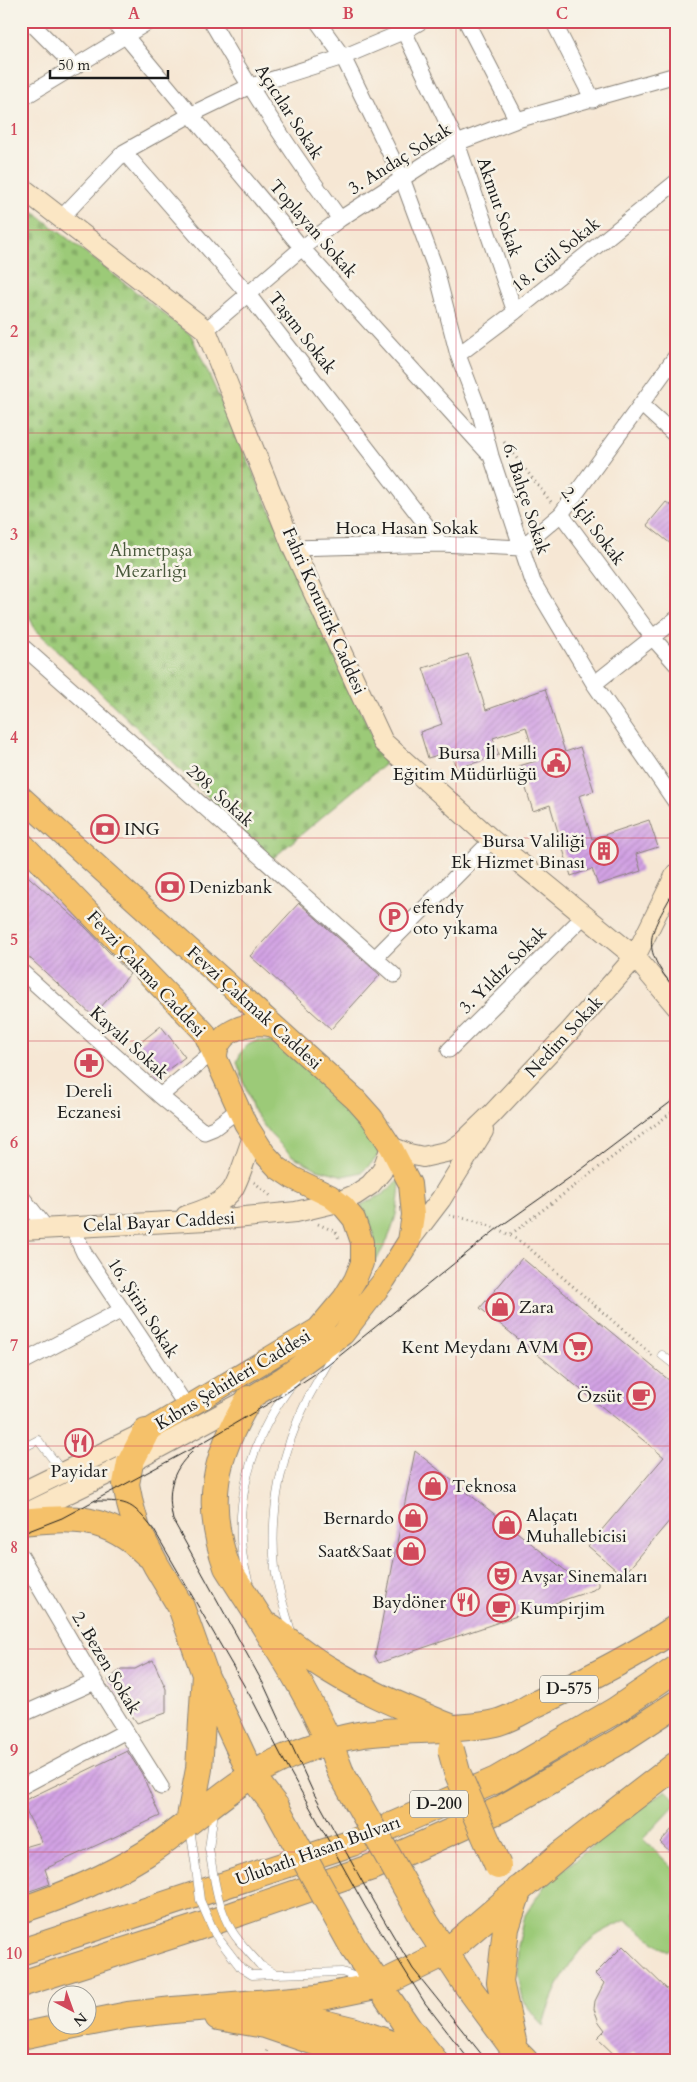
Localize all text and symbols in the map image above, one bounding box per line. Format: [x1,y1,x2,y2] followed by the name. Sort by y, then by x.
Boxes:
[128,3,140,25] text: A
[342,3,354,25] text: B
[556,3,568,25] text: C
[50,48,168,80] scale bar
[58,55,90,75] text: 50 m
[249,60,329,165] street label: Açıcılar Sokak
[343,117,457,201] street label: 3. Andaç Sokak
[10,119,18,141] text: 1
[470,154,528,261] street label: Akmut Sokak
[263,174,363,284] street label: Toplayan Sokak
[506,211,606,298] street label: 18. Gül Sokak
[262,287,342,380] street label: Taşım Sokak
[10,321,18,343] text: 2
[496,440,556,558] street label: 6. Bahçe Sokak
[555,481,631,571] street label: 2. İçli Sokak
[335,516,479,541] street label: Hoca Hasan Sokak
[276,523,372,699] street label: Fahri Korutürk Caddesi
[10,524,18,546] text: 3
[110,538,193,584] park label: Ahmetpaşa Mezarlığı
[10,727,18,749] text: 4
[393,741,537,787] place label: Bursa İl Milli Eğitim Müdürlüğü
[541,748,571,778] public building icon: Bursa İl Milli Eğitim Müdürlüğü
[181,759,259,833] street label: 298. Sokak
[90,814,120,844] bank icon: ING
[124,817,160,842] place label: ING
[451,829,585,875] place label: Bursa Valiliği Ek Hizmet Binası
[589,836,619,866] building icon: Bursa Valiliği Ek Hizmet Binası
[155,872,185,902] bank icon: Denizbank
[189,875,273,900] place label: Denizbank
[413,895,498,941] place label: efendy oto yıkama
[379,902,409,932] parking icon: efendy oto yıkama
[81,905,211,1043] street label: Fevzi Çakma Caddesi
[454,920,553,1019] street label: 3. Yıldız Sokak
[10,929,18,951] text: 5
[181,940,327,1076] street label: Fevzi Çakmak Caddesi
[519,990,609,1084] street label: Nedim Sokak
[84,1001,174,1086] street label: Kayalı Sokak
[74,1048,104,1078] pharmacy icon: Dereli Eczanesi
[57,1079,121,1125] place label: Dereli Eczanesi
[10,1132,18,1154] text: 6
[82,1206,236,1238] street label: Celal Bayar Caddesi
[101,1253,185,1363] street label: 16. Şirin Sokak
[485,1292,515,1322] shop icon: Zara
[519,1295,554,1320] place label: Zara
[150,1324,316,1436] street label: Kıbrıs Şehitleri Caddesi
[563,1332,593,1362] supermarket icon: Kent Meydanı AVM
[10,1335,18,1357] text: 7
[402,1335,559,1360] place label: Kent Meydanı AVM
[626,1381,656,1411] cafe icon: Özsüt
[577,1384,622,1409] place label: Özsüt
[64,1428,94,1458] restaurant icon: Payidar
[51,1459,108,1484] place label: Payidar
[418,1471,448,1501] shop icon: Teknosa
[452,1474,517,1499] place label: Teknosa
[398,1503,428,1533] shop icon: Bernardo
[526,1503,627,1549] place label: Alaçatı Muhallebicisi
[323,1506,394,1531] place label: Bernardo
[492,1510,522,1540] shop icon: Alaçatı Muhallebicisi
[396,1536,426,1566] shop icon: Saat&Saat
[10,1537,18,1559] text: 8
[318,1539,392,1564] place label: Saat&Saat
[487,1561,517,1591] theatre icon: Avşar Sinemaları
[521,1564,648,1589] place label: Avşar Sinemaları
[450,1587,480,1617] restaurant icon: Baydöner
[372,1590,446,1615] place label: Baydöner
[486,1593,516,1623] cafe icon: Kumpirjim
[520,1596,606,1621] place label: Kumpirjim
[65,1607,147,1720] street label: 2. Bezen Sokak
[540,1676,598,1702] road number: D-575
[10,1740,18,1762] text: 9
[410,1790,468,1818] road number: D-200
[232,1810,404,1892] street label: Ulubatlı Hasan Bulvarı
[6,1943,22,1965] text: 10
[48,1984,98,2034] north arrow
[69,2008,91,2031] text: N

